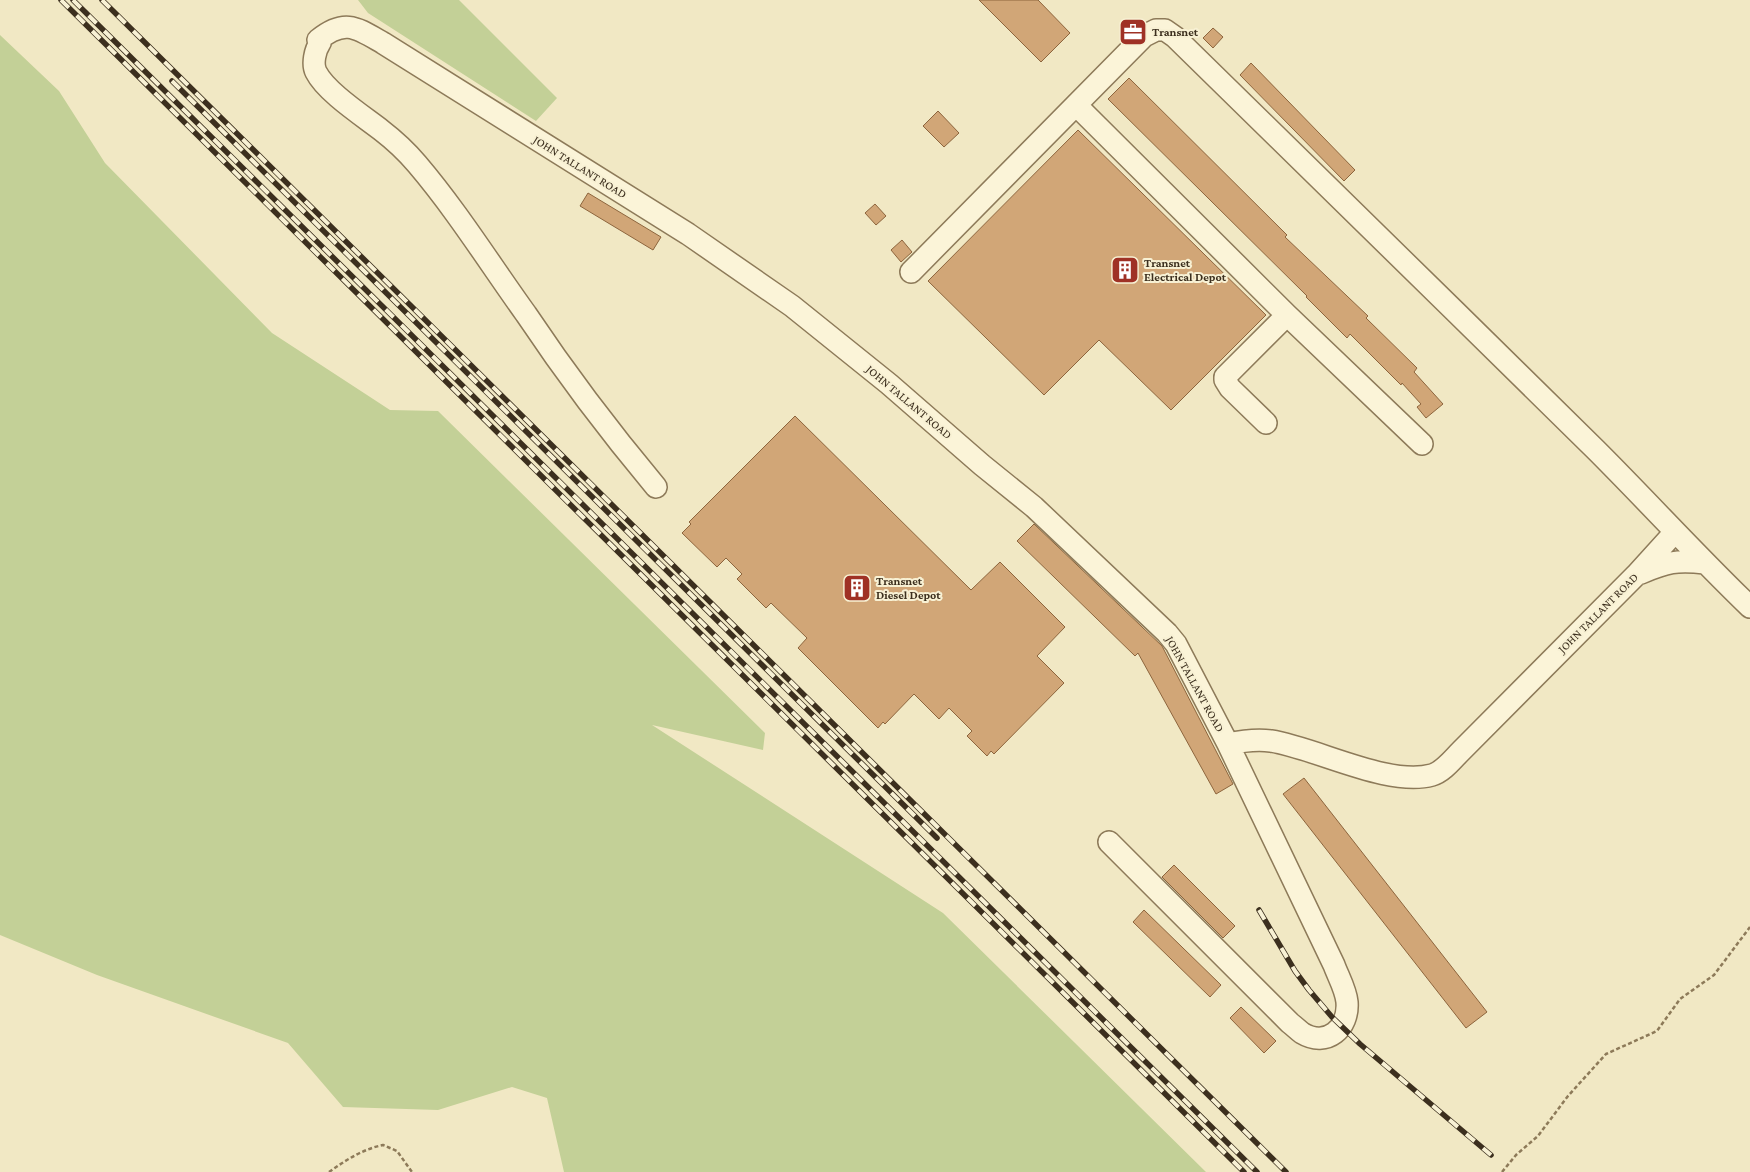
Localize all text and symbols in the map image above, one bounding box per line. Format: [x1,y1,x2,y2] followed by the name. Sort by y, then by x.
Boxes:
[1118,17,1148,47] office icon: Transnet
[1152,25,1199,39] place label: Transnet
[530,132,629,201] street label: JOHN TALLANT ROAD
[1110,255,1140,285] building icon: Transnet Electrical Depot
[1144,256,1227,284] place label: Transnet Electrical Depot
[863,361,955,442] street label: JOHN TALLANT ROAD
[1554,570,1641,657] street label: JOHN TALLANT ROAD
[842,573,872,603] building icon: Transnet Diesel Depot
[876,574,941,602] place label: Transnet Diesel Depot
[1162,633,1227,734] street label: JOHN TALLANT ROAD

